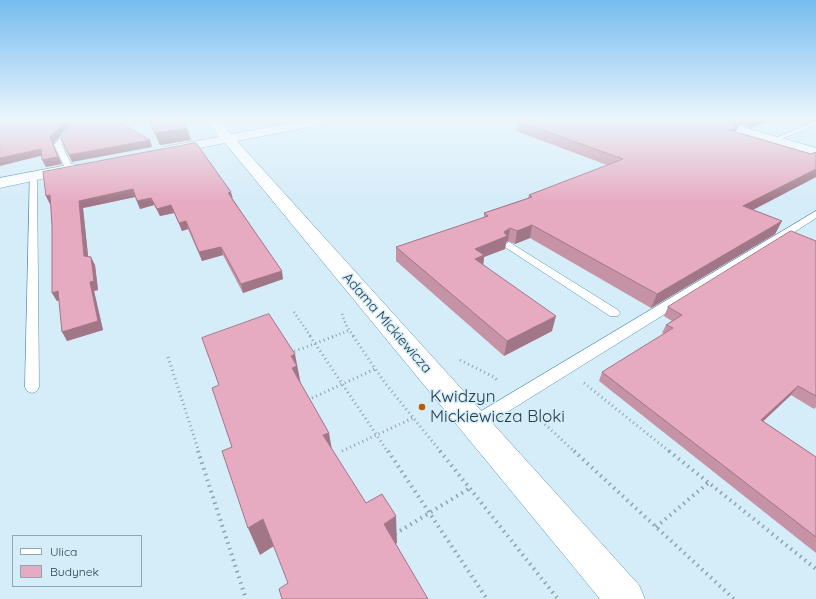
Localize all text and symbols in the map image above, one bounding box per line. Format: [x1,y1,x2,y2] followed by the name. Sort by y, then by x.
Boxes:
[339,269,435,377] street label: Adama Mickiewicza
[430,387,565,427] place label: Kwidzyn Mickiewicza Bloki
[417,402,427,412] marker: Kwidzyn Mickiewicza Bloki
[12,535,142,587] legend
[50,544,77,559] text: Ulica
[50,564,99,579] text: Budynek

